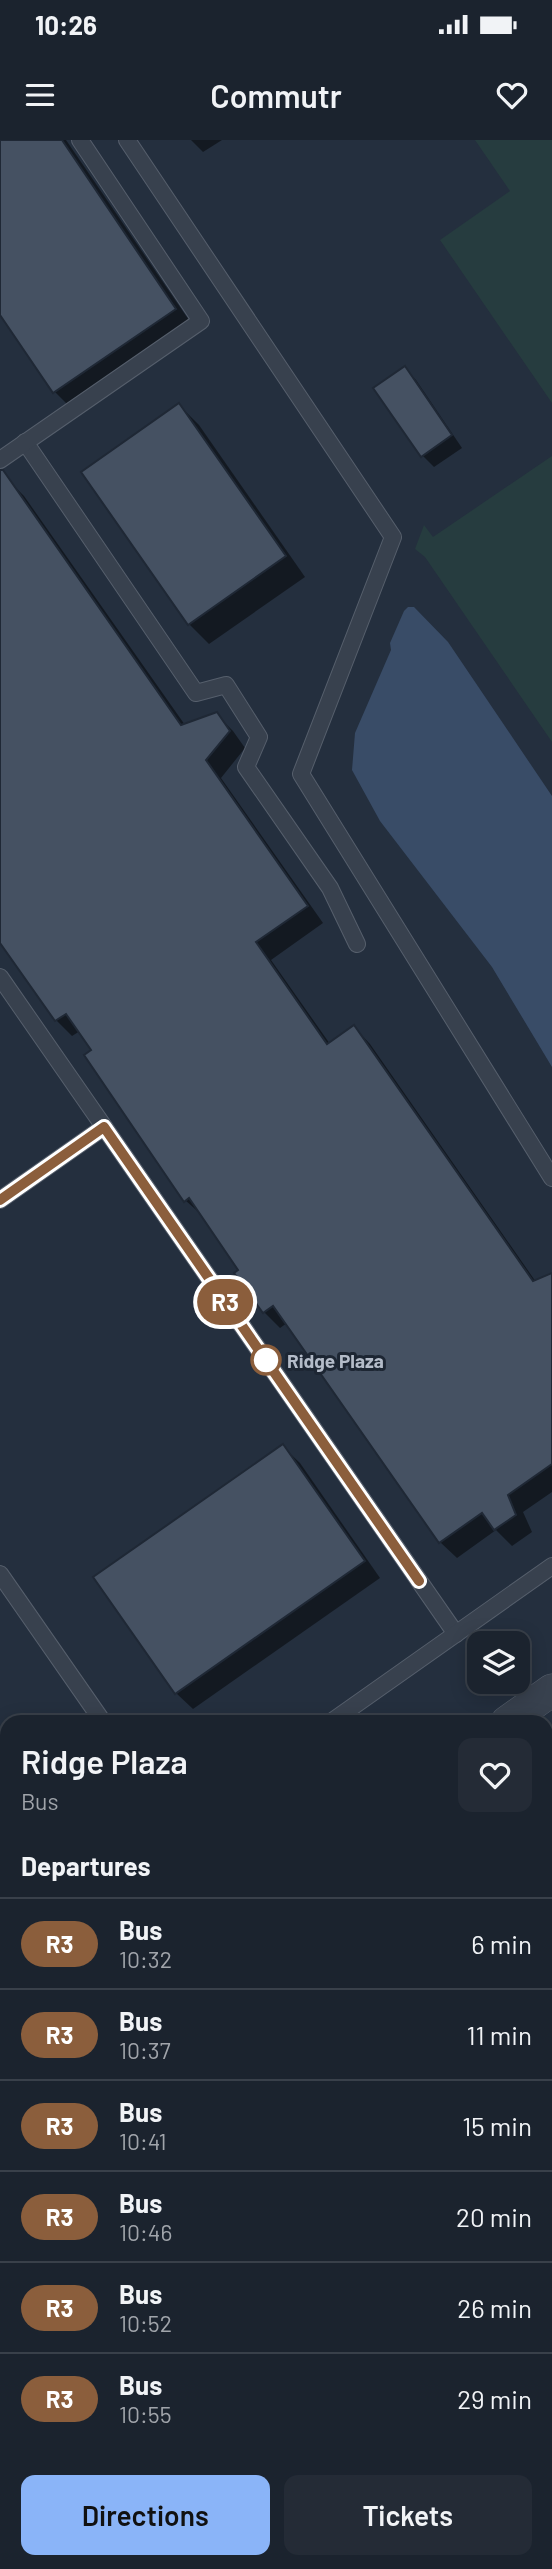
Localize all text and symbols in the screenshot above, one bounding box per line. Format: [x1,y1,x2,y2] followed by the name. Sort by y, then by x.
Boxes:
[35,9,97,40] text: 10:26
[21,76,59,114] icon: menu
[210,76,342,114] text: Commutr
[493,76,531,114] icon: heart
[194,1279,256,1325] line badge: R3
[211,1287,239,1316] text: R3
[251,1345,281,1375] marker: Ridge Plaza
[287,1349,384,1372] place label: Ridge Plaza
[467,1631,530,1694] map controls
[467,1631,530,1694] button: layers
[458,1738,532,1812] button: heart
[21,1741,188,1781] text: Ridge Plaza
[21,1787,59,1815] text: Bus
[21,1850,151,1881] text: Departures
[119,1914,162,1945] text: Bus
[471,1928,532,1959] text: 6 min
[46,1929,73,1958] text: R3
[119,1945,172,1973] text: 10:32
[119,2005,162,2036] text: Bus
[466,2019,532,2050] text: 11 min
[46,2020,73,2049] text: R3
[119,2036,171,2064] text: 10:37
[119,2096,162,2127] text: Bus
[462,2110,532,2141] text: 15 min
[46,2111,73,2140] text: R3
[119,2127,166,2155] text: 10:41
[119,2187,162,2218] text: Bus
[456,2201,532,2232] text: 20 min
[46,2202,73,2231] text: R3
[119,2218,172,2246] text: 10:46
[119,2278,162,2309] text: Bus
[457,2292,532,2323] text: 26 min
[46,2293,73,2322] text: R3
[119,2309,172,2337] text: 10:52
[119,2369,162,2400] text: Bus
[457,2383,532,2414] text: 29 min
[46,2384,73,2413] text: R3
[119,2400,172,2428] text: 10:55
[21,2475,270,2555] button: Directions
[284,2475,532,2555] button: Tickets

